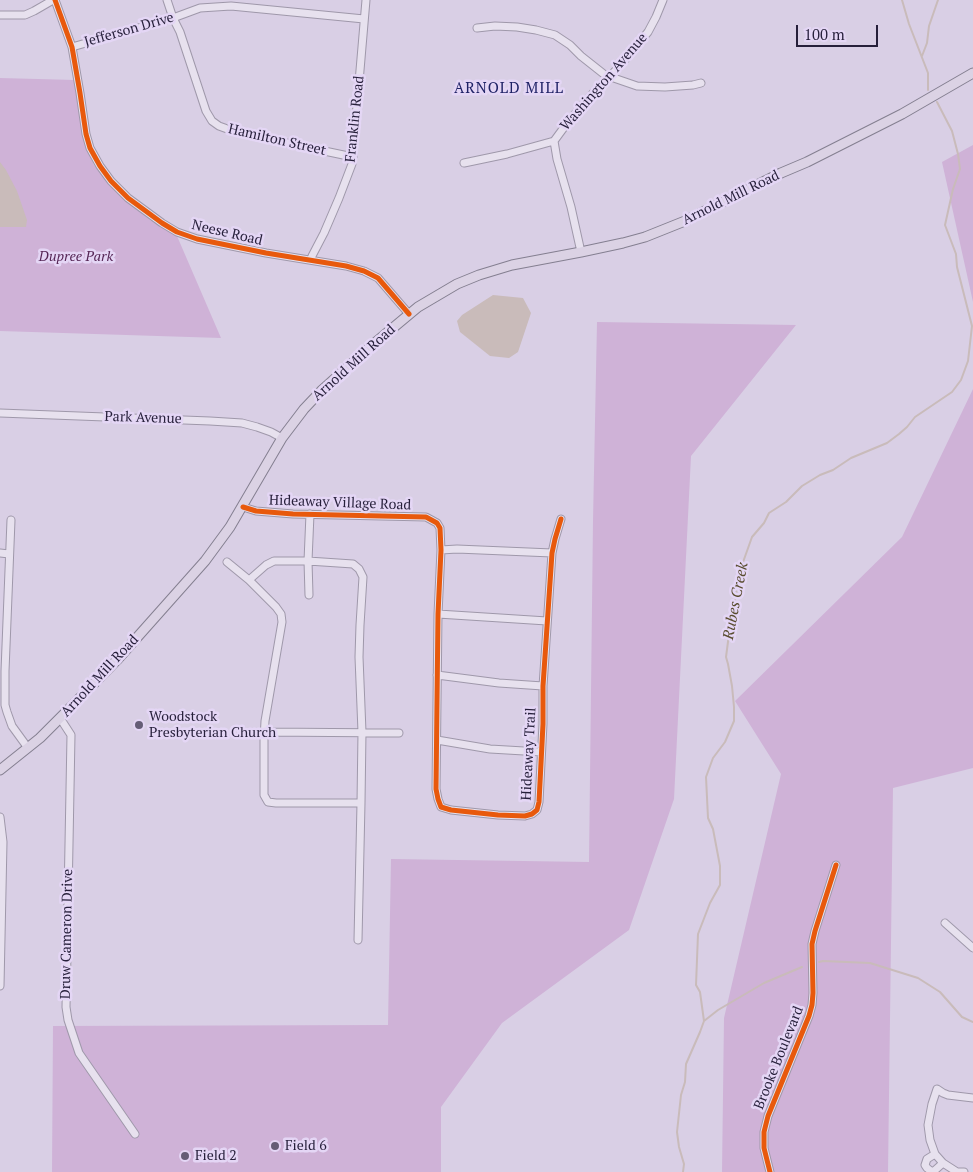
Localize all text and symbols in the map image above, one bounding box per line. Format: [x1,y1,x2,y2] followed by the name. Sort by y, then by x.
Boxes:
[82,9,176,51] street label: Jefferson Drive
[798,15,880,47] scale bar
[804,24,845,44] text: 100 m
[557,30,651,134] street label: Washington Avenue
[342,75,368,163] street label: Franklin Road
[453,80,565,98] district label: ARNOLD MILL
[227,121,327,159] street label: Hamilton Street
[680,167,782,229] street label: Arnold Mill Road
[190,217,264,249] street label: Neese Road
[39,249,113,265] park label: Dupree Park
[309,321,399,405] street label: Arnold Mill Road
[104,408,182,428] street label: Park Avenue
[269,492,411,514] street label: Hideaway Village Road
[720,561,752,641] water label: Rubes Creek
[58,632,142,720] street label: Arnold Mill Road
[518,707,540,801] street label: Hideaway Trail
[149,709,276,742] place label: Woodstock Presbyterian Church
[133,719,145,731] marker: Woodstock Presbyterian Church
[57,869,77,999] street label: Druw Cameron Drive
[751,1004,807,1112] street label: Brooke Boulevard
[285,1138,327,1154] place label: Field 6
[269,1140,281,1152] marker: Field 6
[195,1148,237,1164] place label: Field 2
[179,1150,191,1162] marker: Field 2

